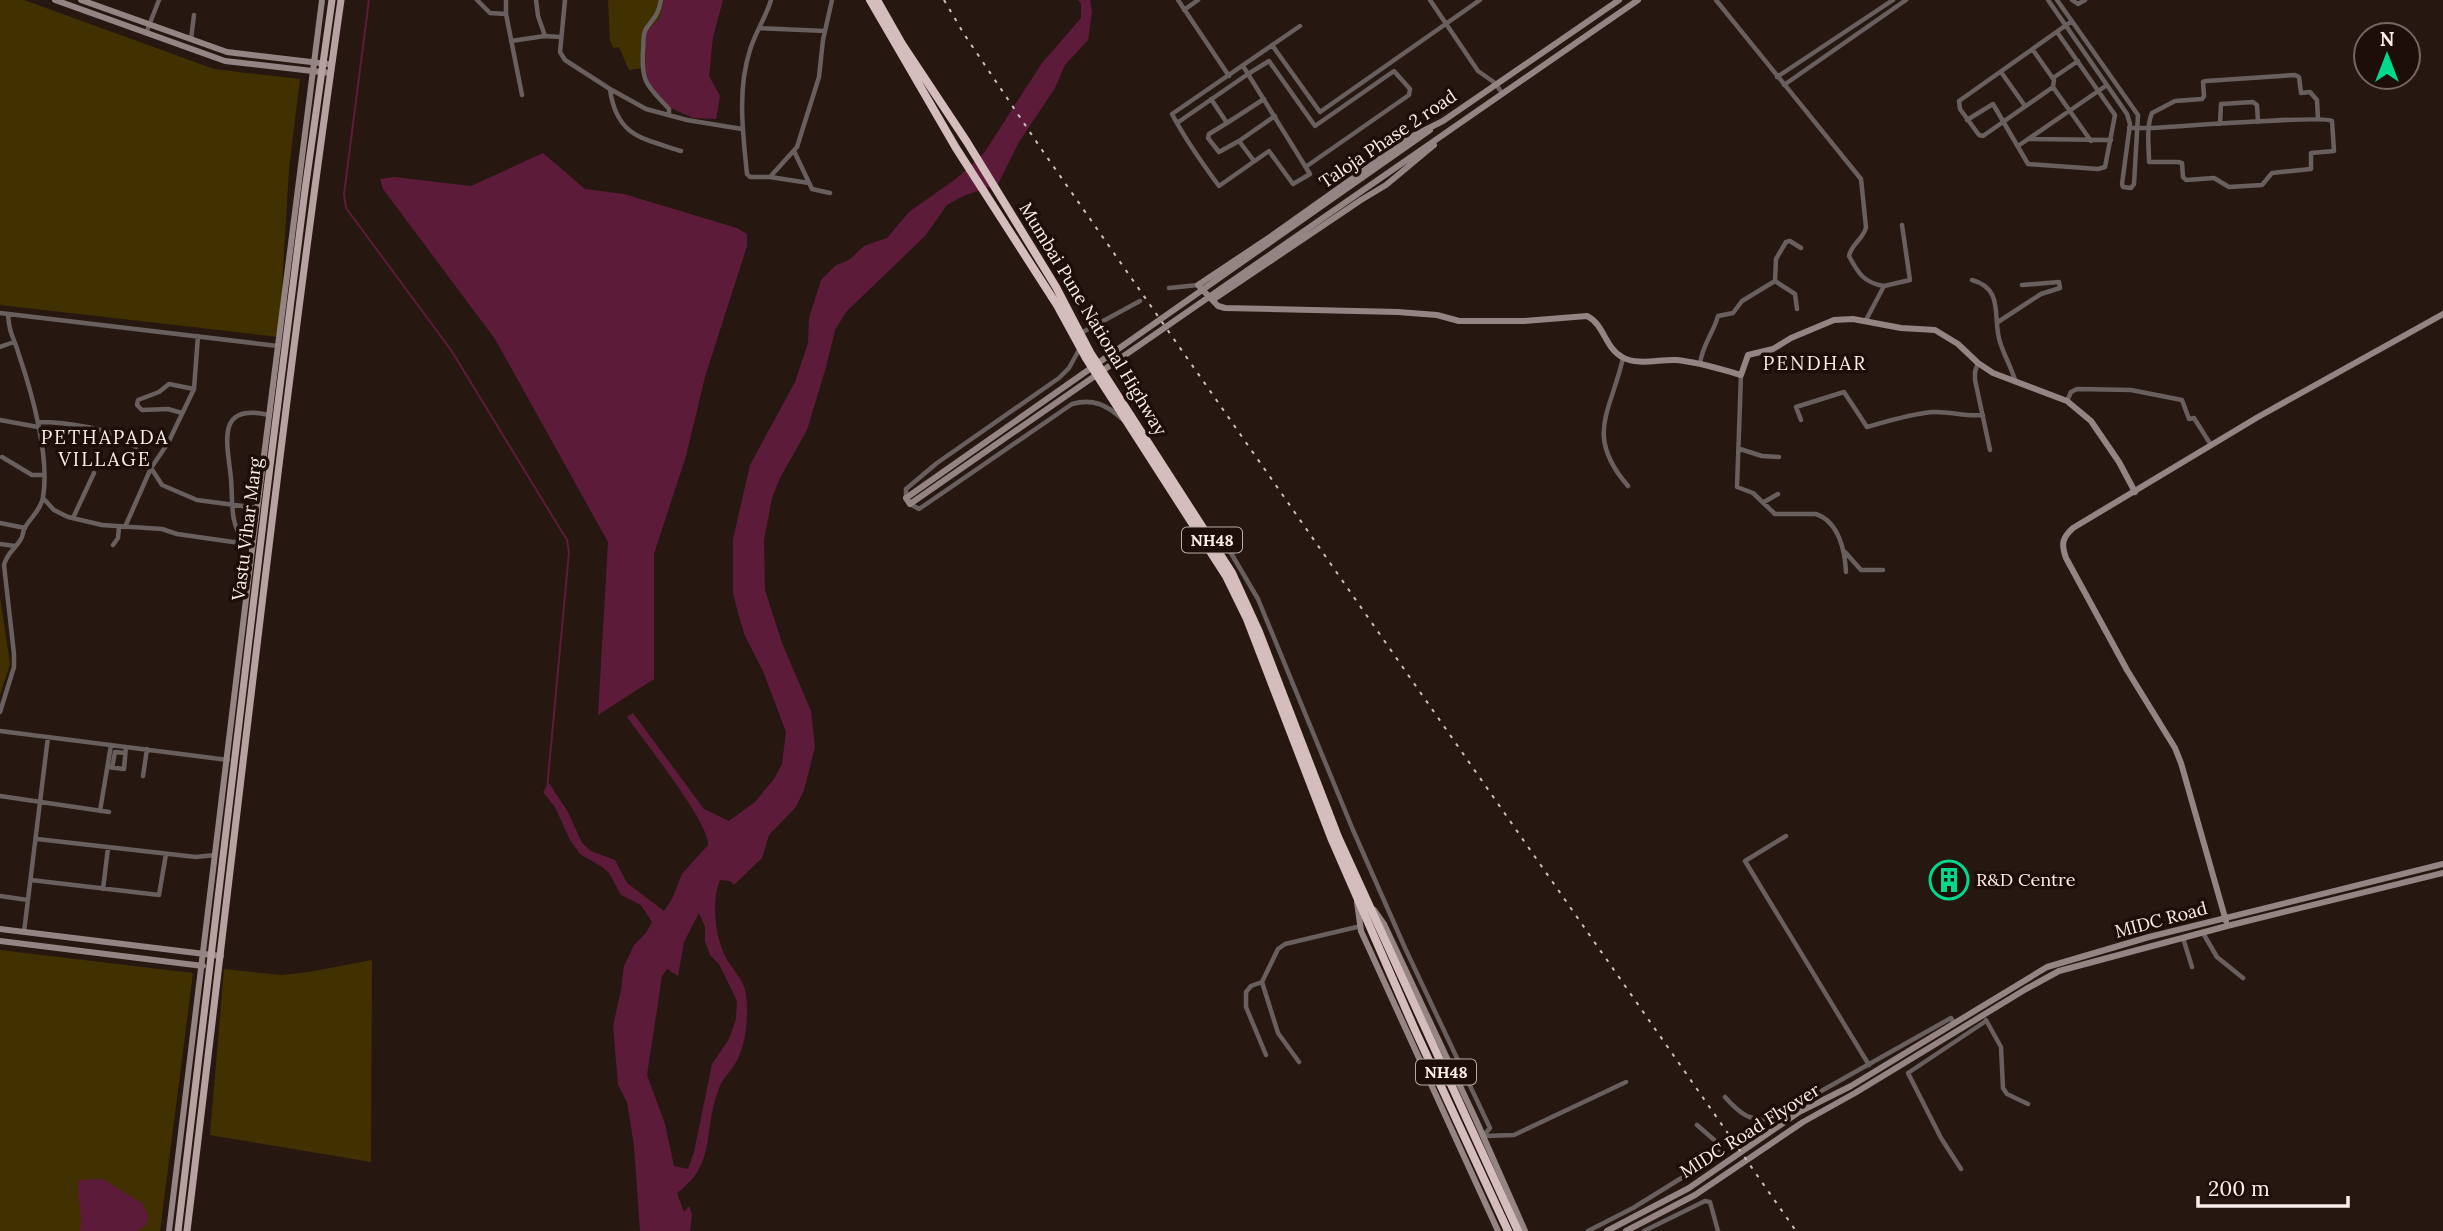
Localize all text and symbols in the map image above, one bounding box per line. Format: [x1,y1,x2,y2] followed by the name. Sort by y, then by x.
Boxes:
[2352,21,2422,91] north arrow
[2380,27,2395,51] text: N
[1315,84,1461,193] street label: Taloja Phase 2 road
[1015,198,1173,440] street label: Mumbai Pune National Highway
[1763,351,1867,375] district label: PENDHAR
[41,425,169,471] district label: PETHAPADA VILLAGE
[226,455,267,603] street label: Vastu Vihar Marg
[1182,527,1242,552] road number: NH48
[1928,859,1970,901] building icon: R&D Centre
[1976,868,2076,891] place label: R&D Centre
[2112,896,2210,943] street label: MIDC Road
[1416,1060,1476,1084] road number: NH48
[1675,1078,1824,1183] street label: MIDC Road Flyover
[2198,1164,2348,1208] scale bar
[2208,1175,2270,1202] text: 200 m

